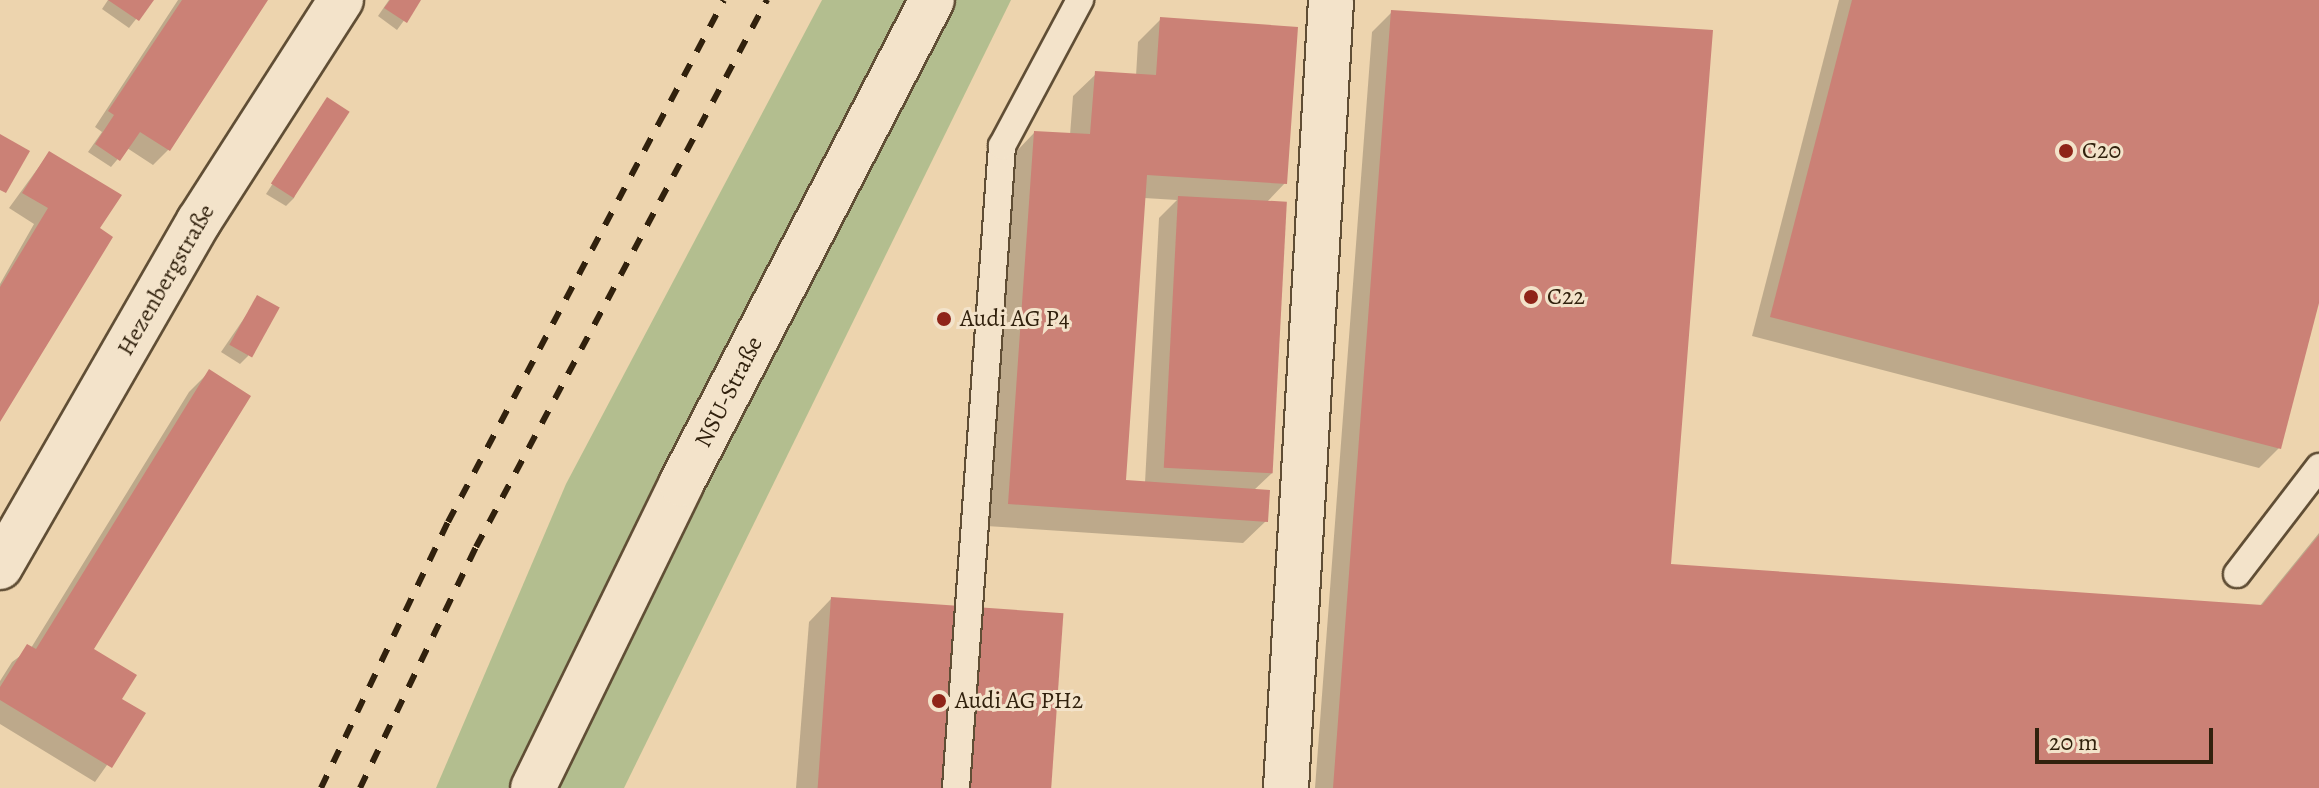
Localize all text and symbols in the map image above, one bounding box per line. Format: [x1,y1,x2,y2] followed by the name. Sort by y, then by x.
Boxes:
[2082,137,2121,165] place label: C20
[2057,142,2075,160] marker: C20
[111,199,221,361] street label: Hezenbergstraße
[1547,283,1585,311] place label: C22
[1522,288,1540,306] marker: C22
[960,305,1070,333] place label: Audi AG P4
[935,310,953,328] marker: Audi AG P4
[689,332,769,452] street label: NSU-Straße
[955,687,1083,715] place label: Audi AG PH2
[930,692,948,710] marker: Audi AG PH2
[2039,712,2217,762] scale bar
[2049,726,2098,758] text: 20 m

